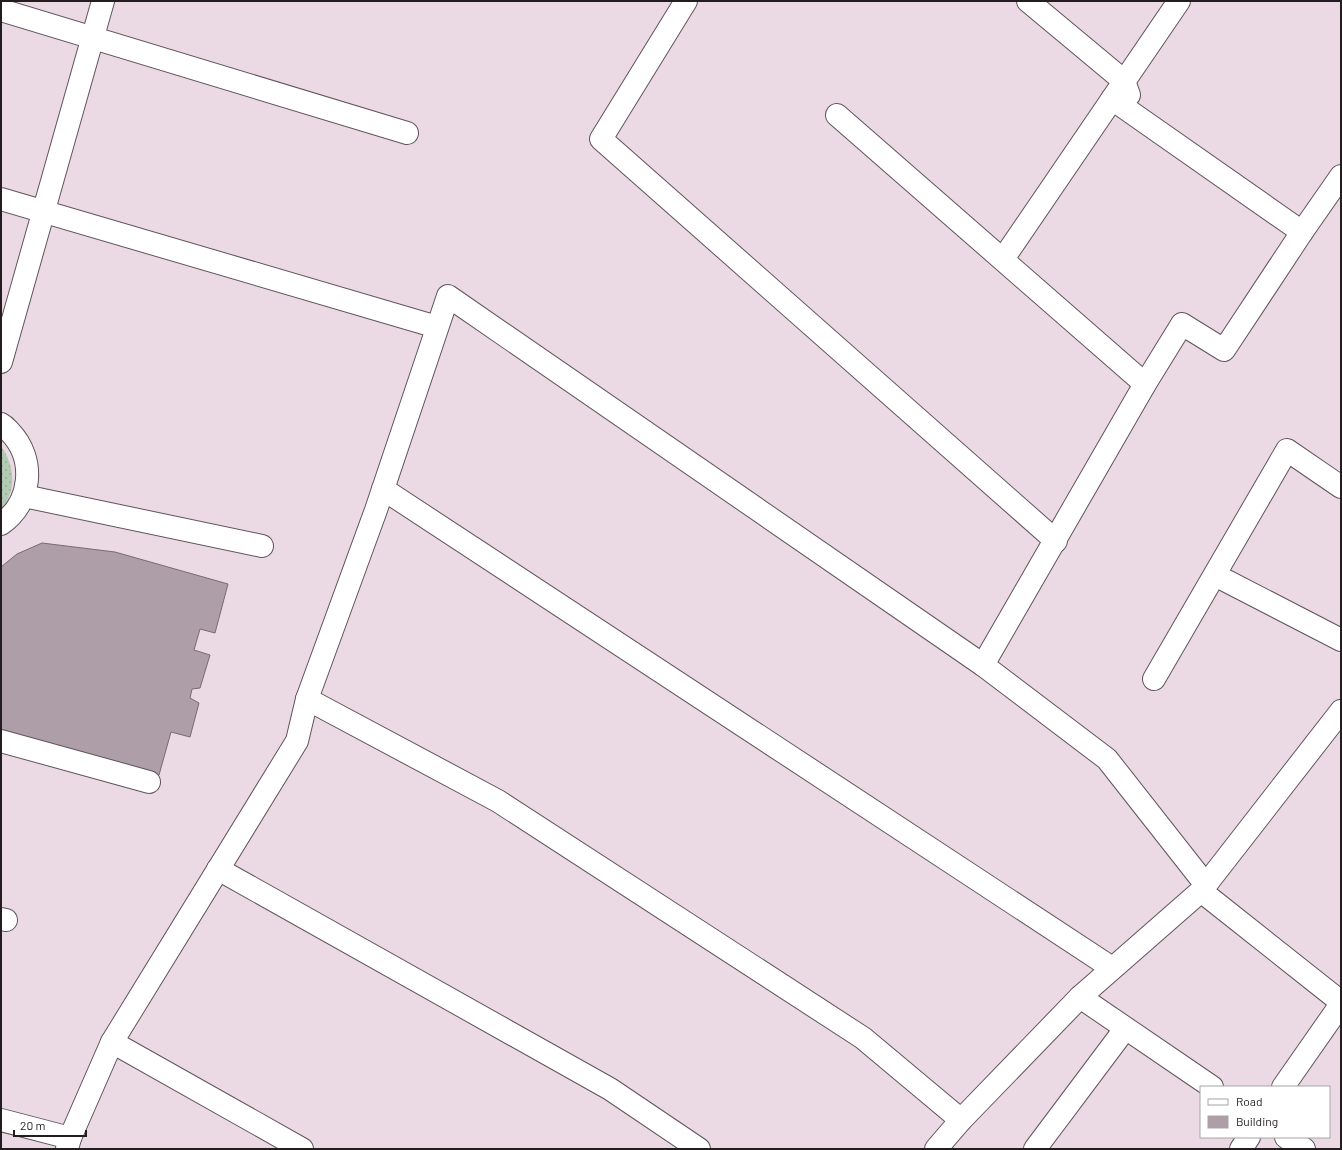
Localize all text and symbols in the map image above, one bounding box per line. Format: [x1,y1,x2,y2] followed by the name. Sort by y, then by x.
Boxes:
[1200,1086,1330,1138] legend
[1236,1094,1263,1108] text: Road
[14,1112,86,1138] scale bar
[1236,1114,1278,1128] text: Building
[20,1118,46,1132] text: 20 m

